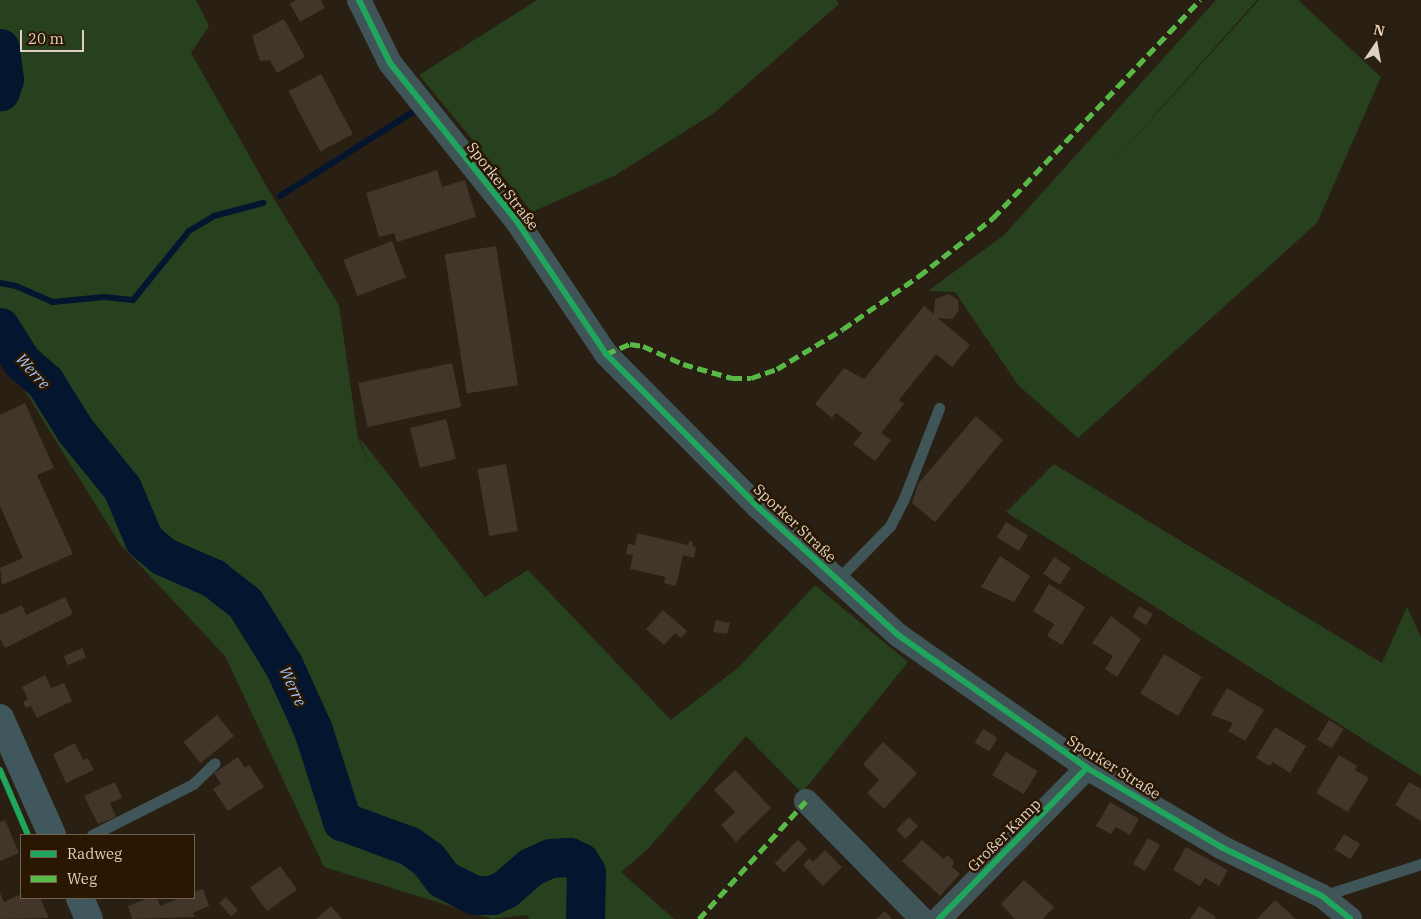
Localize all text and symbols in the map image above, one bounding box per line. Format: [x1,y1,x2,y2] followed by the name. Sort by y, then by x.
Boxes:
[22,20,86,52] scale bar
[1351,20,1401,70] north arrow
[1372,20,1386,40] text: N
[28,29,64,48] text: 20 m
[463,138,543,234] street label: Sporker Straße
[12,349,54,393] water label: Werre
[750,480,840,566] street label: Sporker Straße
[275,663,311,709] water label: Werre
[1064,731,1164,803] street label: Sporker Straße
[964,795,1044,875] street label: Großer Kamp
[20,834,195,899] legend
[67,844,122,863] text: Radweg
[67,869,97,888] text: Weg

